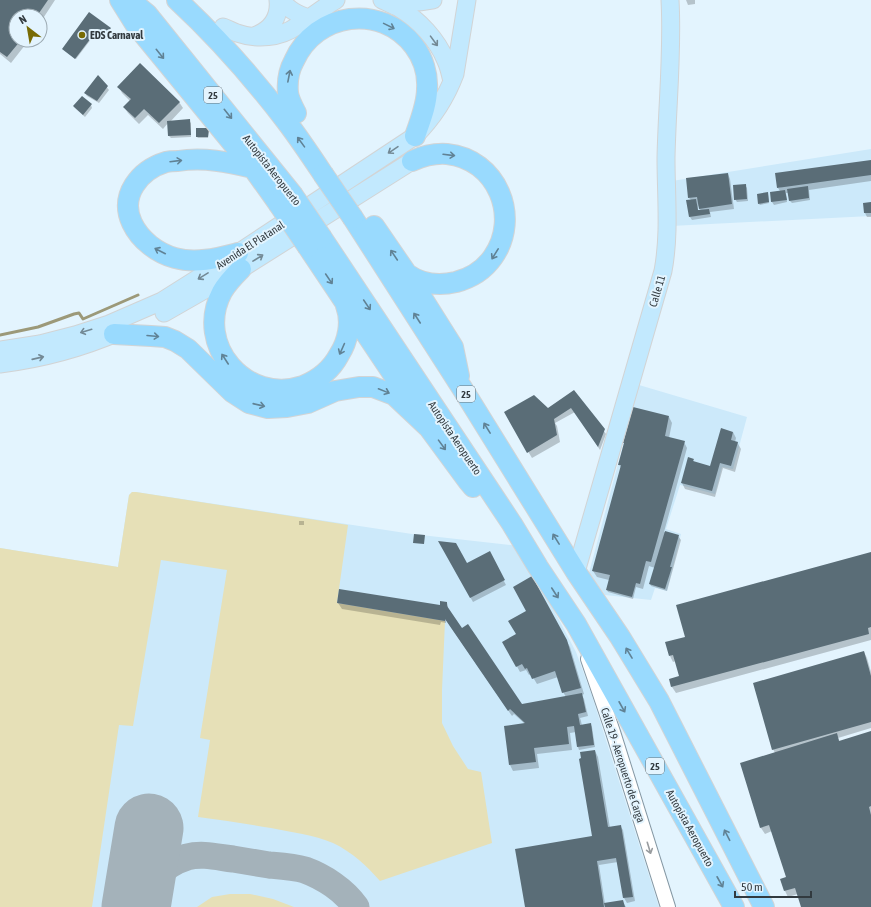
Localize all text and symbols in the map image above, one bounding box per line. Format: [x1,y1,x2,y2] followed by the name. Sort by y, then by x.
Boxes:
[8,8,48,48] north arrow
[17,13,29,26] text: N
[383,23,395,30] one-way arrow
[90,29,144,41] place label: EDS Carnaval
[77,30,87,40] marker: EDS Carnaval
[430,35,438,46] one-way arrow
[155,49,164,59] one-way arrow
[286,70,294,83] one-way arrow
[204,87,222,103] road number: 25
[224,109,232,120] one-way arrow
[241,132,303,208] street label: Autopista Aeropuerto
[296,137,305,148] one-way arrow
[388,146,399,154] one-way arrow
[442,151,455,159] one-way arrow
[169,157,182,165] one-way arrow
[214,218,286,271] street label: Avenida El Platanal
[154,247,166,254] one-way arrow
[491,248,499,259] one-way arrow
[390,250,398,261] one-way arrow
[252,254,264,262] one-way arrow
[197,272,209,280] one-way arrow
[325,274,334,285] one-way arrow
[647,274,667,308] street label: Calle 11
[363,299,371,310] one-way arrow
[413,313,422,324] one-way arrow
[80,328,93,335] one-way arrow
[146,333,159,340] one-way arrow
[338,343,345,355] one-way arrow
[32,353,45,361] one-way arrow
[221,353,229,365] one-way arrow
[457,386,475,402] road number: 25
[378,388,390,396] one-way arrow
[426,399,484,477] street label: Autopista Aeropuerto
[252,402,265,410] one-way arrow
[483,423,491,434] one-way arrow
[437,439,446,450] one-way arrow
[551,533,560,544] one-way arrow
[551,587,559,598] one-way arrow
[625,647,633,659] one-way arrow
[619,701,626,713] one-way arrow
[599,706,647,824] street label: Calle 19 - Aeropuerto de Carga
[646,758,664,774] road number: 25
[664,787,716,869] street label: Autopista Aeropuerto
[723,829,730,841] one-way arrow
[646,841,653,854] one-way arrow
[735,873,811,899] scale bar
[716,876,724,888] one-way arrow
[741,880,763,894] text: 50 m

